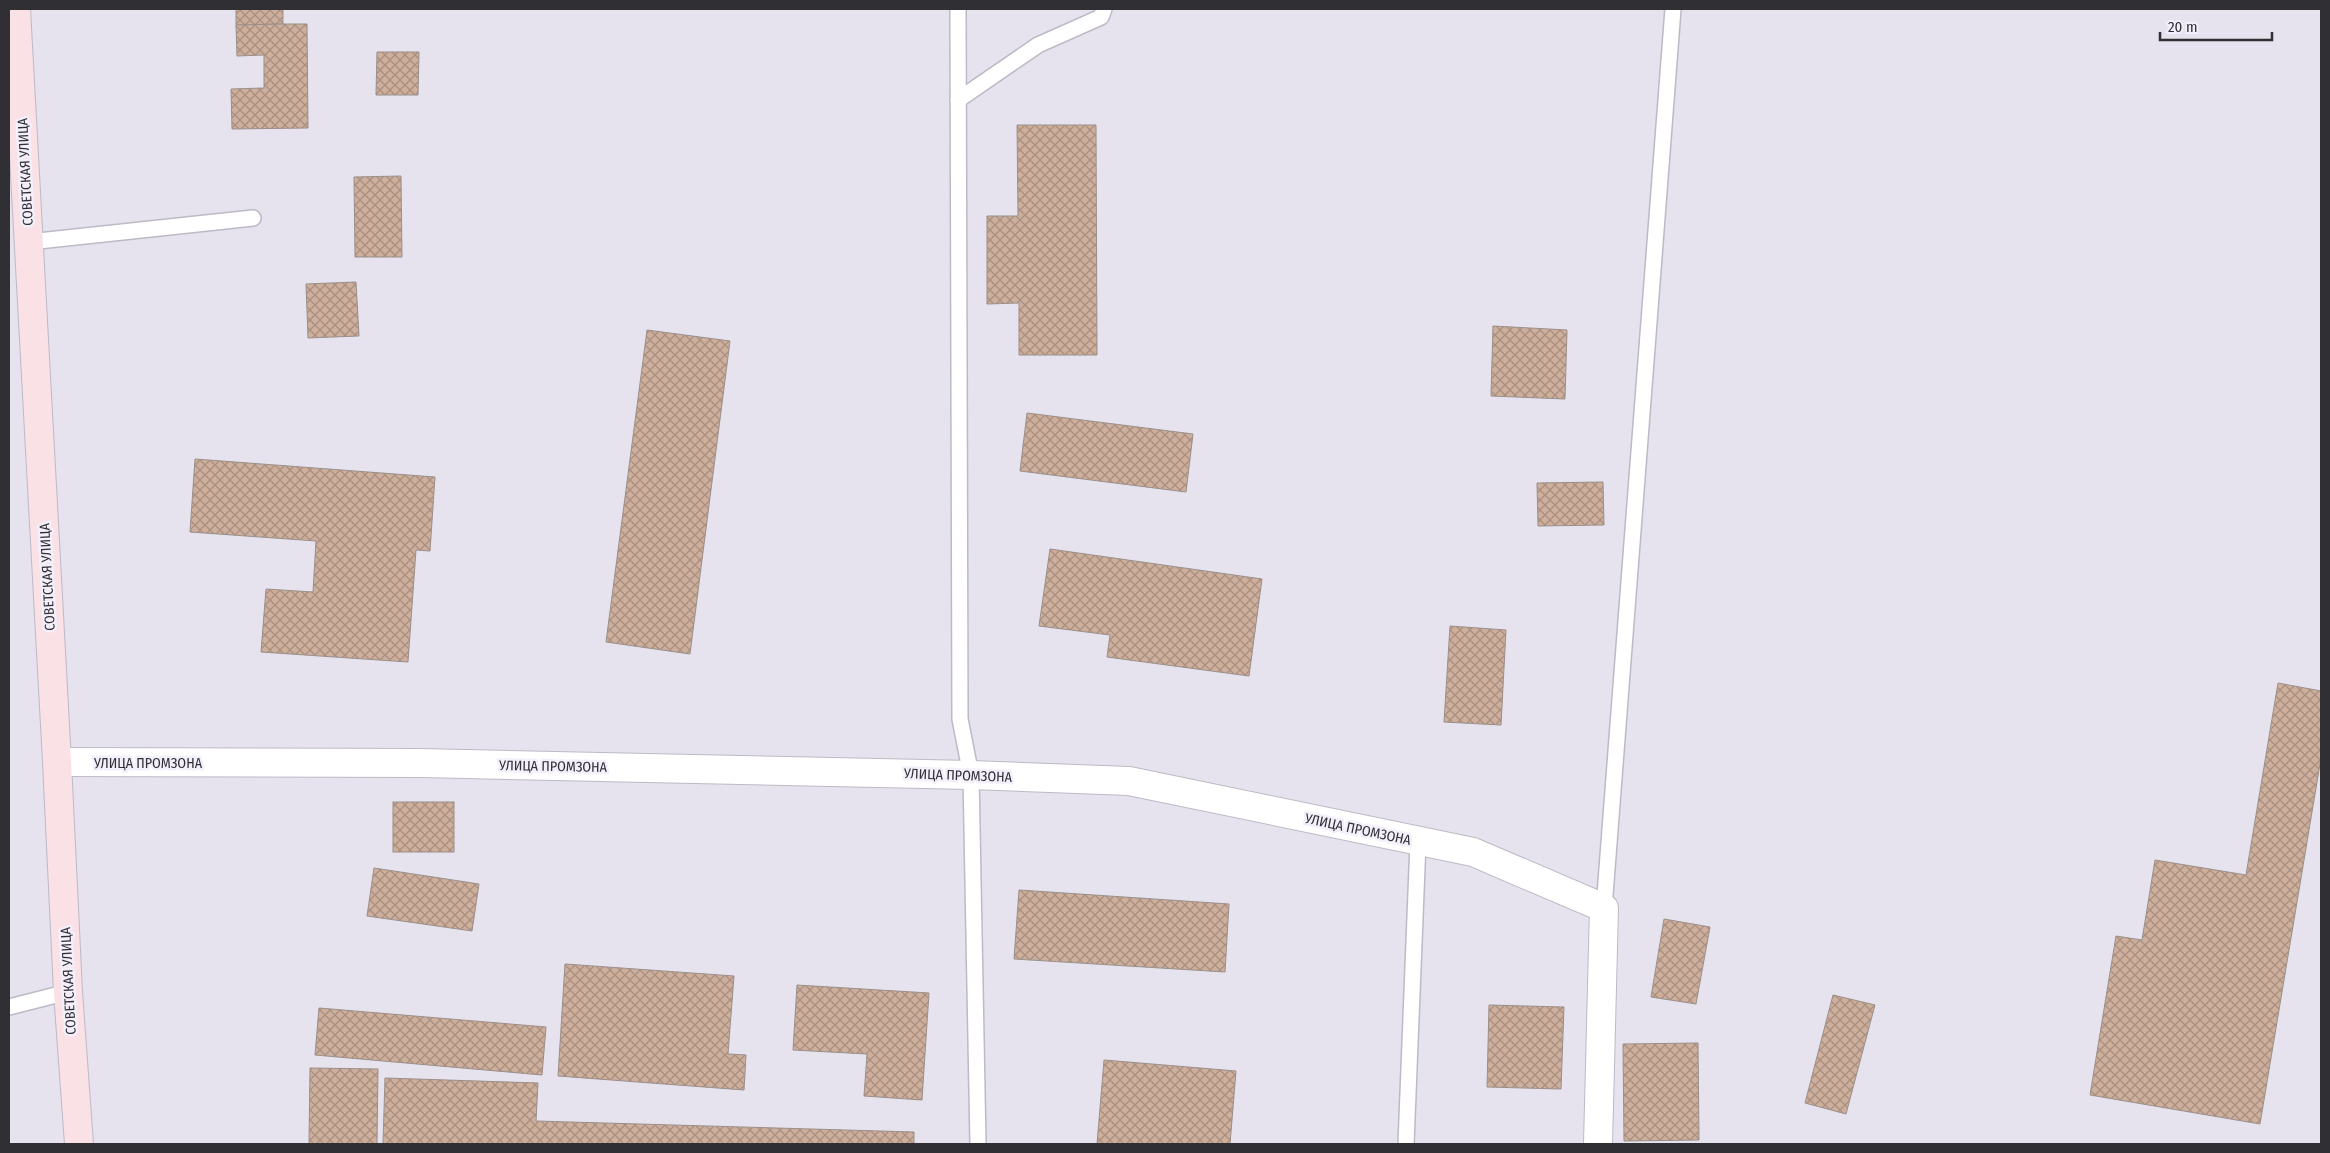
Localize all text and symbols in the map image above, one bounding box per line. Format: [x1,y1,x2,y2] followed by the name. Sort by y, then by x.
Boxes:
[2160,10,2272,42] scale bar
[2168,18,2198,36] text: 20 m
[14,117,37,226] street label: СОВЕТСКАЯ УЛИЦА
[36,522,59,631] street label: СОВЕТСКАЯ УЛИЦА
[93,755,203,772] street label: УЛИЦА ПРОМЗОНА
[498,757,608,776] street label: УЛИЦА ПРОМЗОНА
[903,765,1013,786] street label: УЛИЦА ПРОМЗОНА
[1302,810,1413,849] street label: УЛИЦА ПРОМЗОНА
[57,926,80,1035] street label: СОВЕТСКАЯ УЛИЦА

